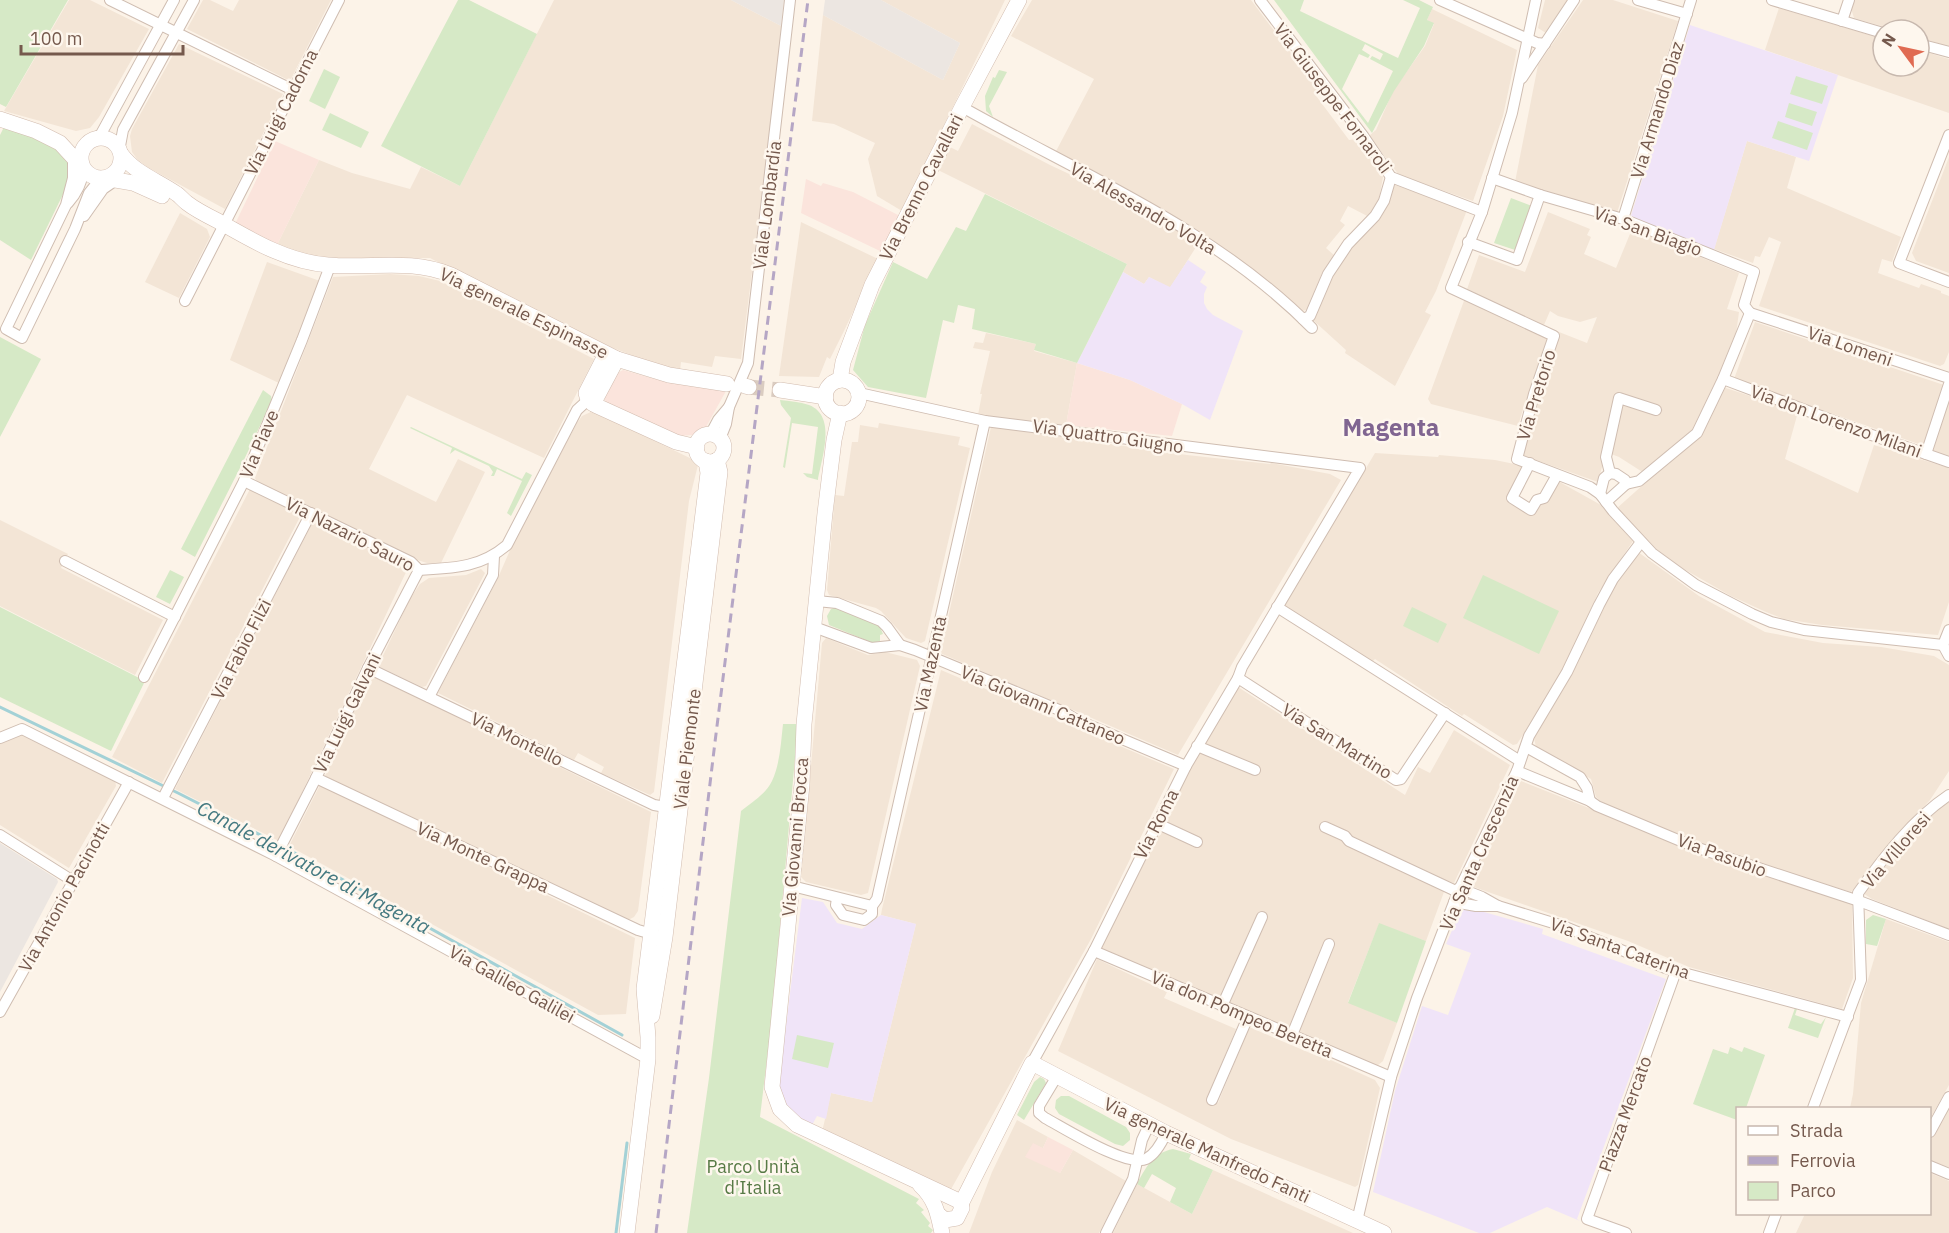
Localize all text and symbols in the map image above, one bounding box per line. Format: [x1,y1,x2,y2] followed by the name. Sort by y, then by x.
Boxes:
[21,18,183,56] scale bar
[1269,18,1397,178] street label: Via Giuseppe Fornaroli
[1871,18,1931,78] north arrow
[30,27,82,50] text: 100 m
[1877,30,1900,50] text: N
[1625,39,1689,181] street label: Via Armando Diaz
[239,45,323,179] street label: Via Luigi Cadorna
[874,110,968,264] street label: Via Brenno Cavallari
[748,139,786,271] street label: Viale Lombardia
[1066,157,1221,260] street label: Via Alessandro Volta
[1591,201,1705,261] street label: Via San Biagio
[436,262,612,364] street label: Via generale Espinasse
[1804,321,1896,371] street label: Via Lomeni
[1511,347,1561,443] street label: Via Pretorio
[1747,379,1925,463] street label: Via don Lorenzo Milani
[234,406,284,482] street label: Via Piave
[1342,411,1440,443] district label: Magenta
[1031,414,1185,458] street label: Via Quattro Giugno
[282,492,418,576] street label: Via Nazario Sauro
[206,595,276,703] street label: Via Fabio Filzi
[909,613,951,714] street label: Via Mazenta
[308,649,386,777] street label: Via Luigi Galvani
[957,660,1129,750] street label: Via Giovanni Cattaneo
[668,687,706,811] street label: Viale Piemonte
[1278,698,1396,784] street label: Via San Martino
[467,707,567,771] street label: Via Montello
[777,756,813,918] street label: Via Giovanni Brocca
[1434,771,1524,934] street label: Via Santa Crescenzia
[1129,785,1184,863] street label: Via Roma
[193,794,435,940] water label: Canale derivatore di Magenta
[1856,807,1936,893] street label: Via Villoresi
[413,816,553,898] street label: Via Monte Grappa
[13,818,115,976] street label: Via Antonio Pacinotti
[1674,828,1770,882] street label: Via Pasubio
[1547,912,1694,984] street label: Via Santa Caterina
[445,940,579,1028] street label: Via Galileo Galilei
[1148,965,1337,1063] street label: Via don Pompeo Beretta
[1593,1053,1657,1175] street label: Piazza Mercato
[1100,1092,1314,1208] street label: Via generale Manfredo Fanti
[1736,1107,1931,1215] legend
[1790,1119,1843,1142] text: Strada
[1790,1149,1856,1172] text: Ferrovia
[707,1155,800,1199] park label: Parco Unità d'Italia
[1790,1179,1836,1202] text: Parco

